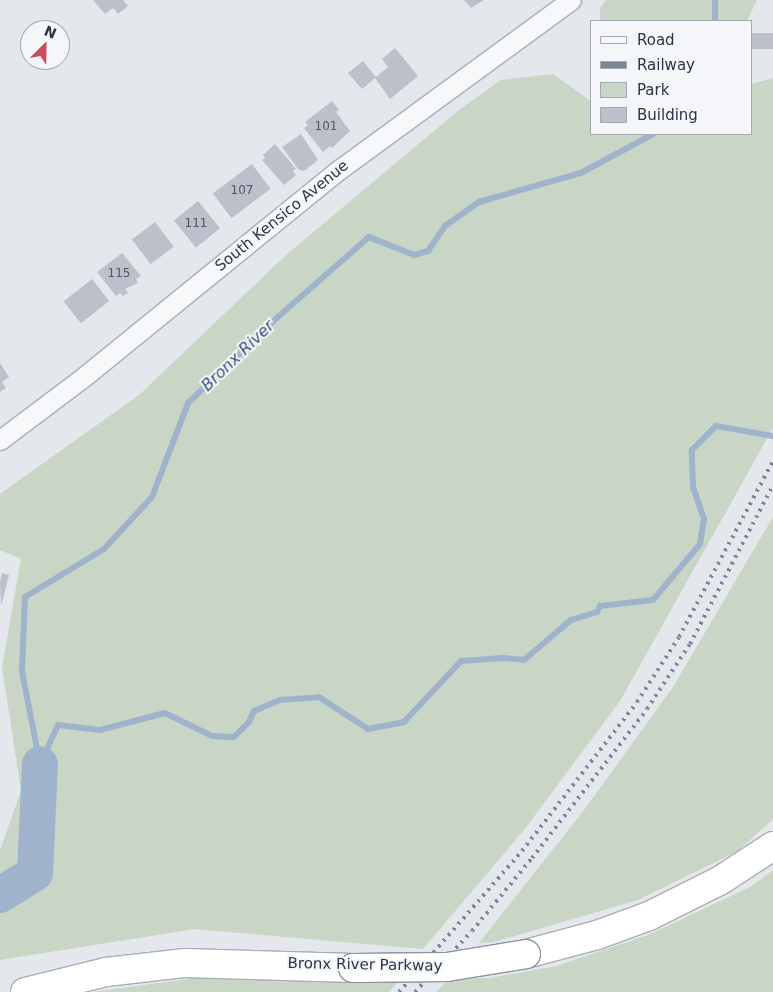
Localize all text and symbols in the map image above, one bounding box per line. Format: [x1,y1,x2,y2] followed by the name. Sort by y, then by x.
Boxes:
[20,20,70,70] north arrow
[590,20,753,135] legend
[42,22,59,42] text: N
[637,31,675,49] text: Road
[637,56,695,74] text: Railway
[637,81,669,99] text: Park
[637,106,698,124] text: Building
[315,120,337,134] house number: 101
[212,157,352,275] street label: South Kensico Avenue
[231,184,253,198] house number: 107
[185,217,207,231] house number: 111
[108,267,130,281] house number: 115
[198,317,278,395] water label: Bronx River
[287,955,443,975] street label: Bronx River Parkway

